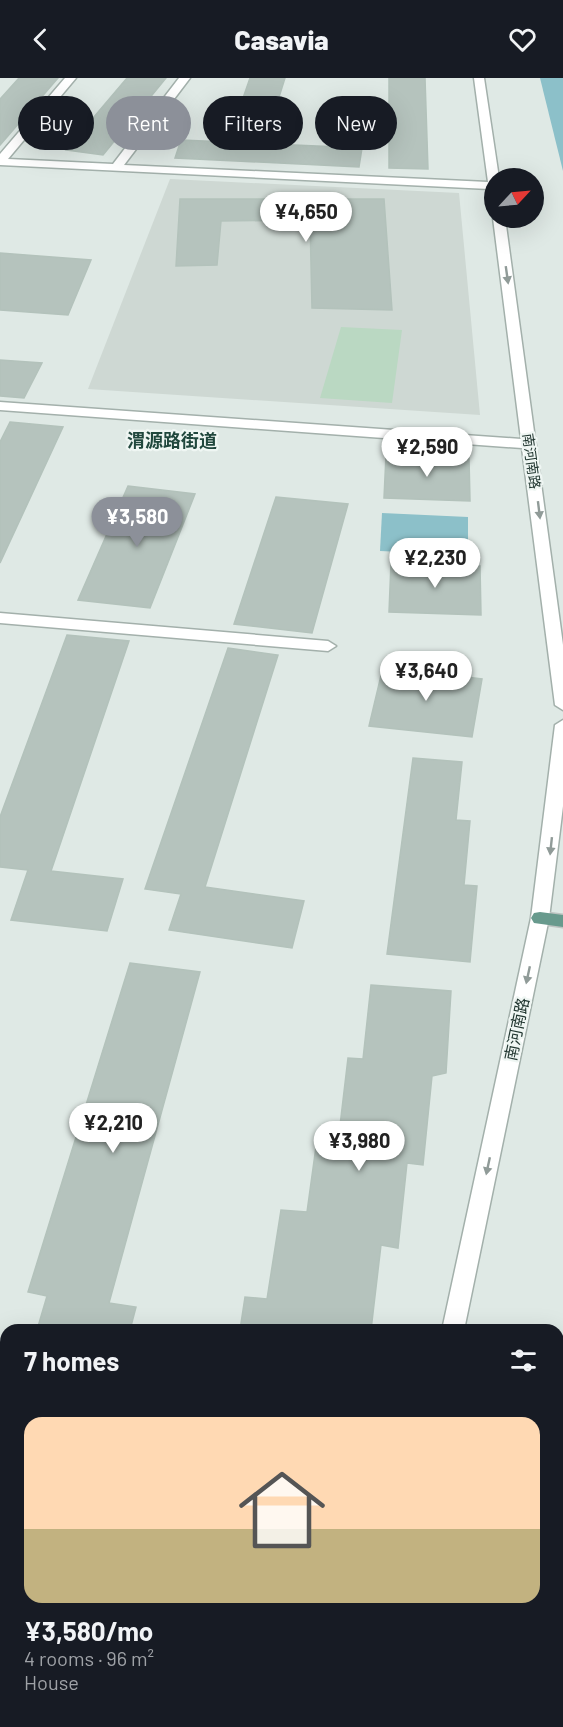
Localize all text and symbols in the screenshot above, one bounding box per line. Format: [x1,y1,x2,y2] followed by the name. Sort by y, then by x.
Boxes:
[24,23,57,56] icon: back
[234,23,329,55] text: Casavia
[506,23,539,56] icon: heart
[18,96,94,150] chip: Buy
[106,96,191,150] chip: Rent
[203,96,303,150] chip: Filters
[315,96,397,150] chip: New
[484,168,544,228] north arrow
[484,168,544,228] map controls
[257,192,355,243] pin: ¥4,650
[274,199,338,223] text: ¥4,650
[502,266,511,285] one-way arrow
[378,427,476,478] pin: ¥2,590
[127,429,217,451] district label: 渭源路街道
[520,432,544,490] street label: 南河南路
[395,434,459,458] text: ¥2,590
[88,497,186,548] pin: ¥3,580
[534,501,544,520] one-way arrow
[106,504,168,528] text: ¥3,580
[386,538,484,589] pin: ¥2,230
[403,545,467,569] text: ¥2,230
[377,651,475,702] pin: ¥3,640
[394,658,458,682] text: ¥3,640
[546,836,555,855] one-way arrow
[522,966,532,985] one-way arrow
[500,996,532,1062] street label: 南河南路
[64,1103,162,1154] pin: ¥2,210
[83,1110,143,1134] text: ¥2,210
[310,1121,408,1172] pin: ¥3,980
[328,1128,390,1152] text: ¥3,980
[482,1157,492,1175] one-way arrow
[507,1344,540,1377] icon: filters
[24,1345,119,1376] text: 7 homes
[228,1456,336,1564] icon: home
[24,1615,153,1646] text: ¥3,580/mo
[24,1646,154,1670] text: 4 rooms · 96 m²
[24,1670,79,1694] text: House

